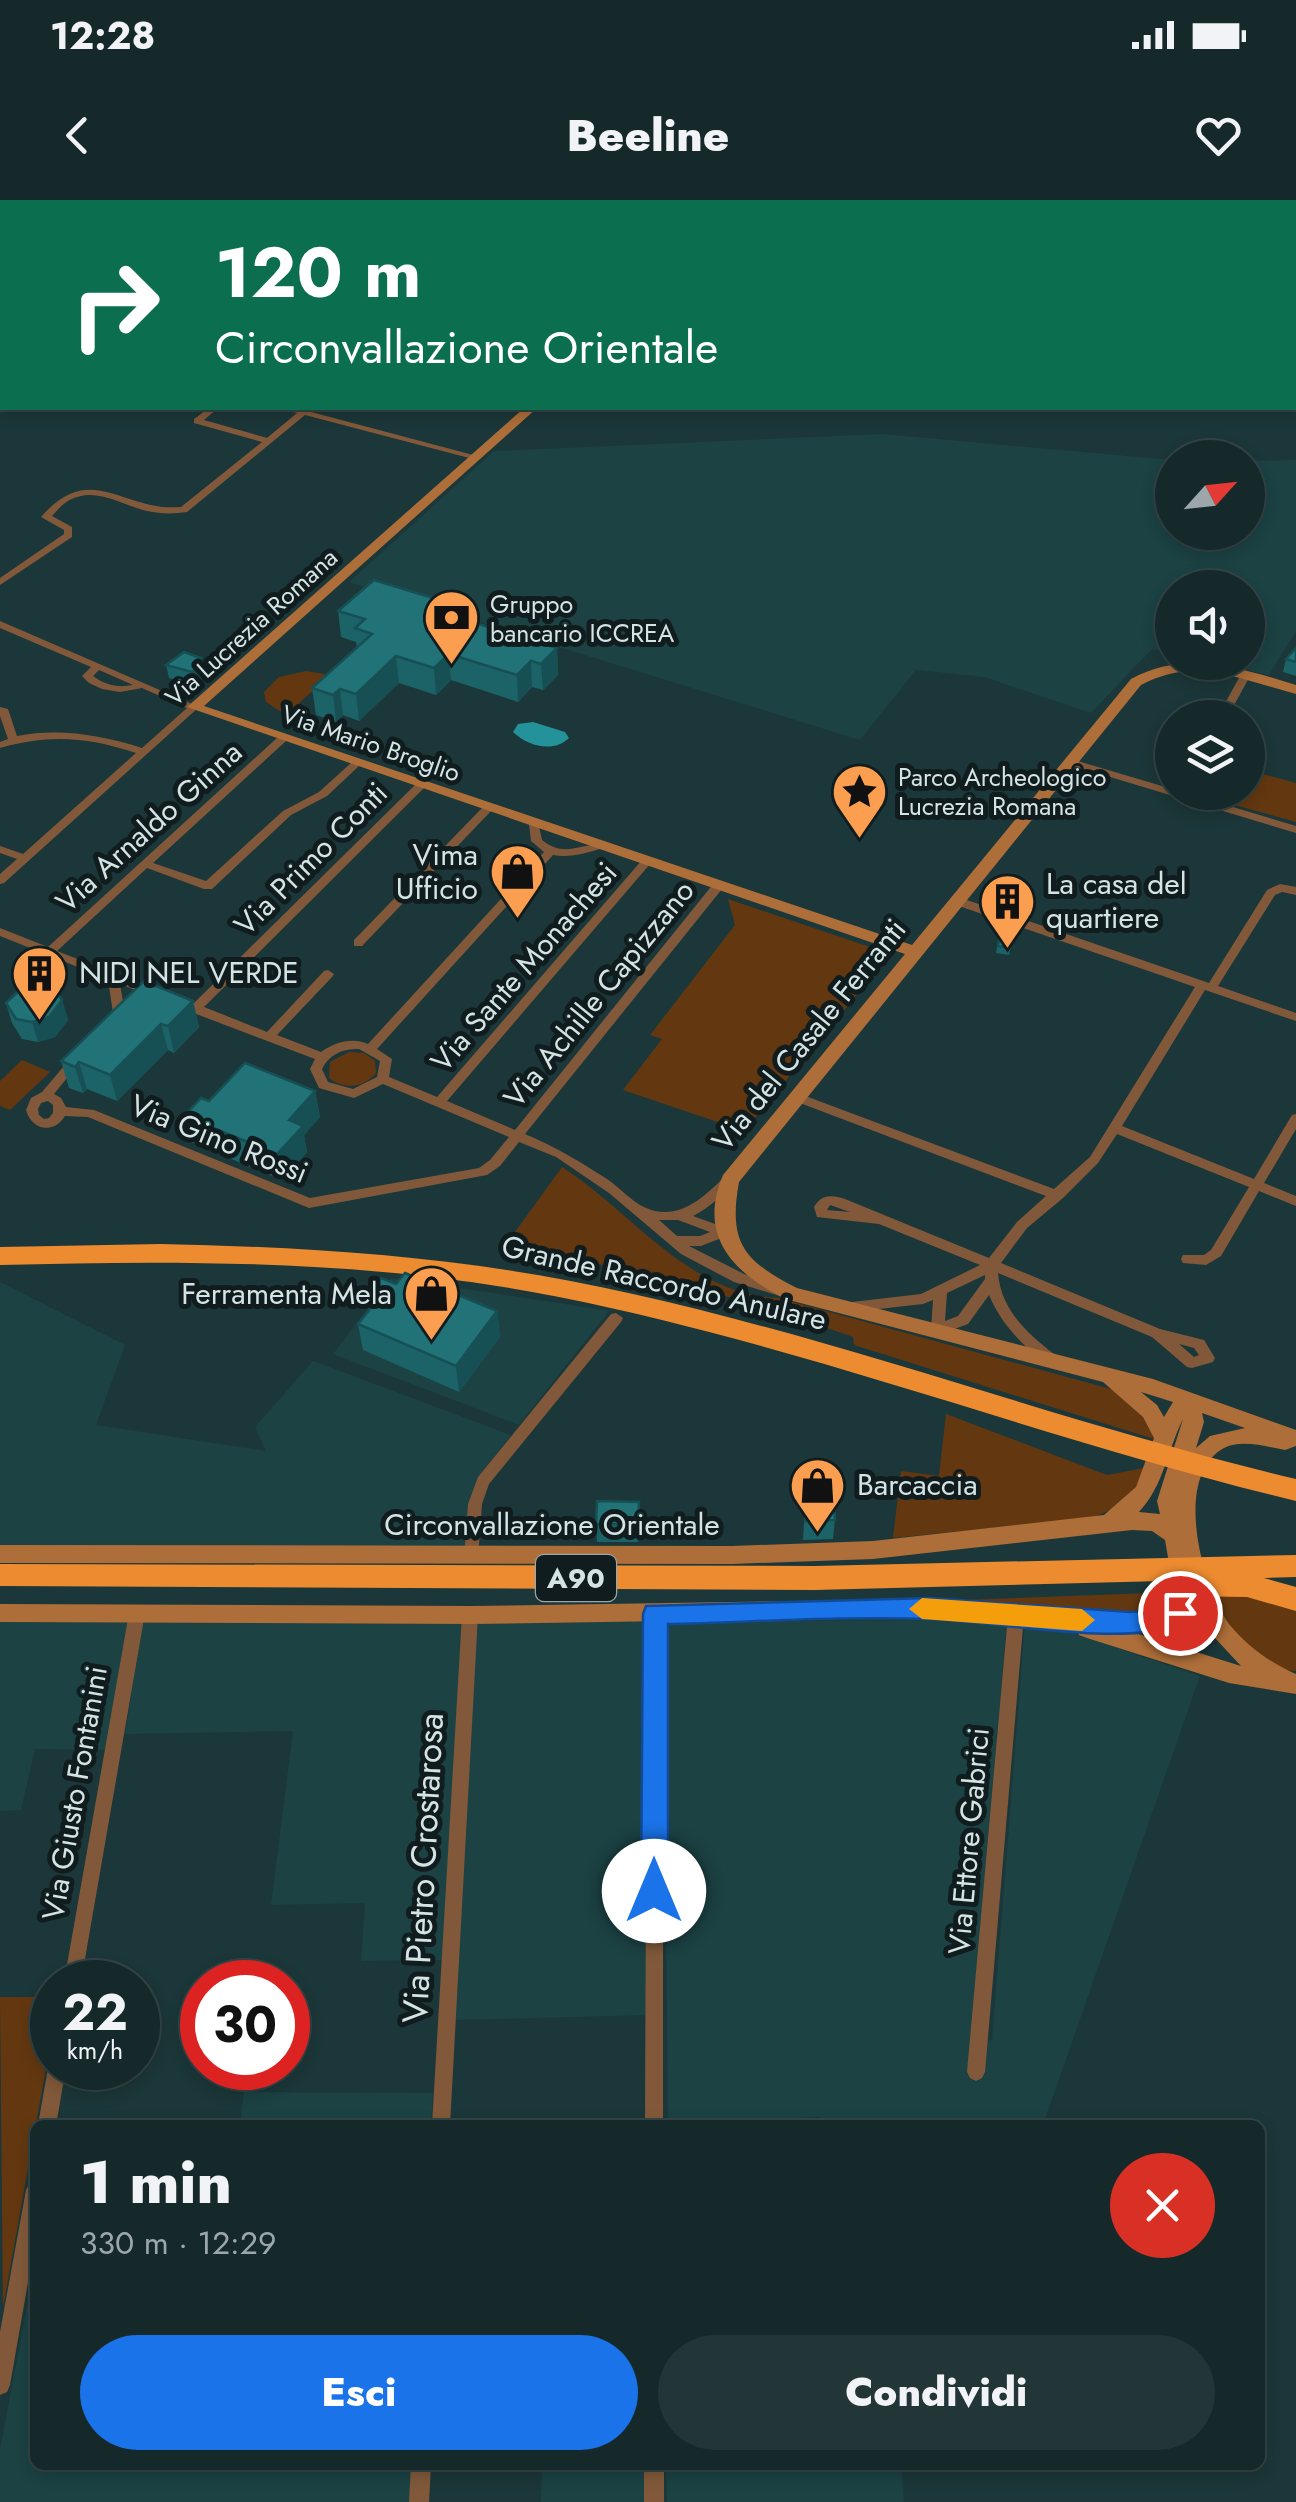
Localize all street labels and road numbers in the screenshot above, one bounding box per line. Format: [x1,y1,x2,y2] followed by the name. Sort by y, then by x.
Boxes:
[157,540,345,714] street label: Via Lucrezia Romana
[277,696,465,790] street label: Via Mario Broglio
[46,731,251,922] street label: Via Arnaldo Ginna
[224,772,397,945] street label: Via Primo Conti
[420,852,627,1081] street label: Via Sante Monachesi
[493,871,704,1117] street label: Via Achille Capizzano
[701,909,916,1160] street label: Via del Casale Ferranti
[124,1083,315,1194] street label: Via Gino Rossi
[497,1224,831,1341] street label: Grande Raccordo Anulare
[384,1503,720,1546] street label: Circonvallazione Orientale
[536,1555,616,1601] road number: A90
[31,1662,118,1923] street label: Via Giusto Fontanini
[390,1712,456,2024] street label: Via Pietro Crostarosa
[937,1726,1000,1956] street label: Via Ettore Gabrici

